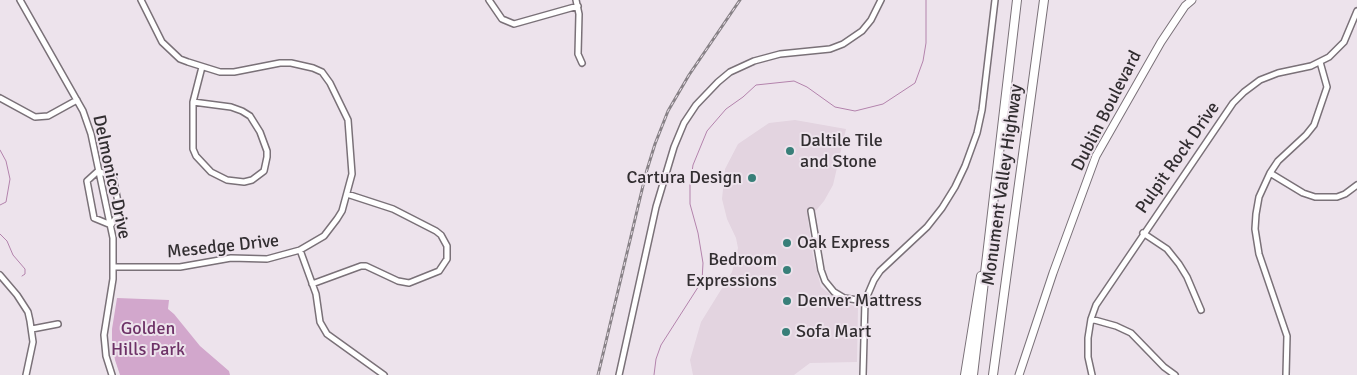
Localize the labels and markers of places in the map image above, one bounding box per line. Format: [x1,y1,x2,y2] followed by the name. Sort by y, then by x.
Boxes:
[800,130,883,172] place label: Daltile Tile and Stone
[784,145,796,157] marker: Daltile Tile and Stone
[627,167,742,189] place label: Cartura Design
[746,172,758,184] marker: Cartura Design
[797,232,890,254] place label: Oak Express
[781,237,793,249] marker: Oak Express
[686,249,777,292] place label: Bedroom Expressions
[781,264,793,276] marker: Bedroom Expressions
[797,290,922,312] place label: Denver Mattress
[781,295,793,307] marker: Denver Mattress
[796,321,871,343] place label: Sofa Mart
[780,326,792,338] marker: Sofa Mart

